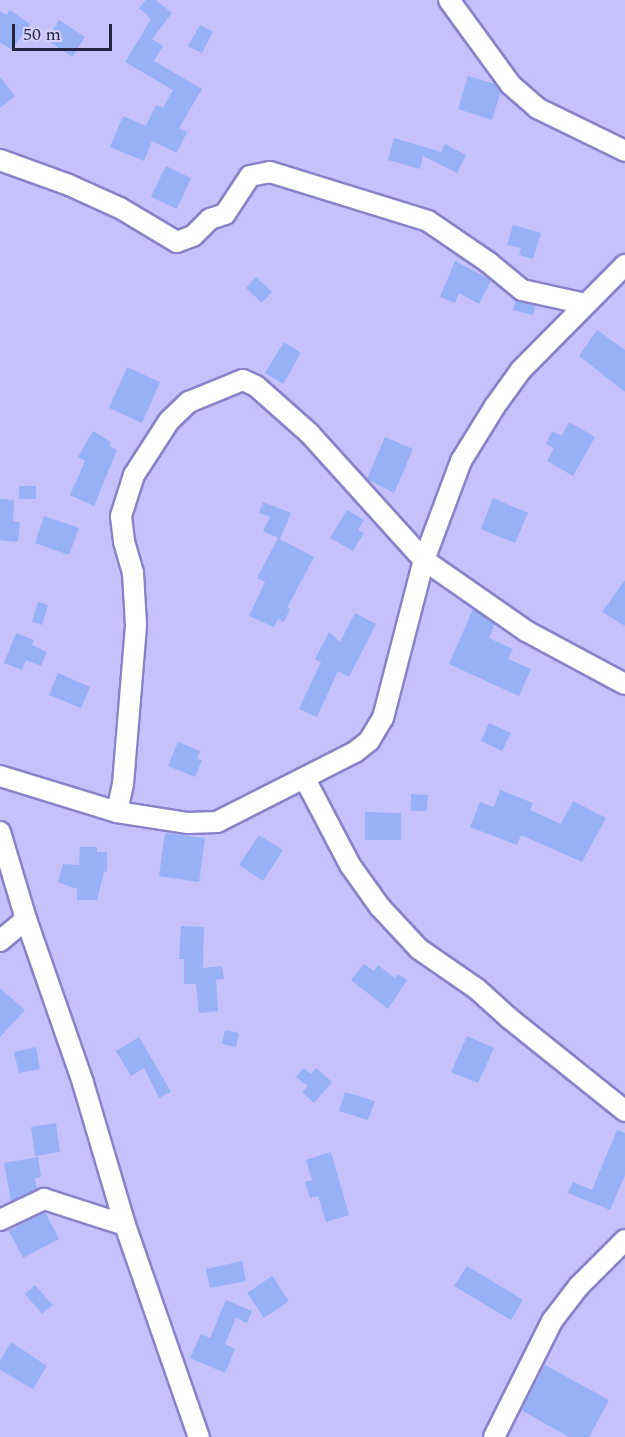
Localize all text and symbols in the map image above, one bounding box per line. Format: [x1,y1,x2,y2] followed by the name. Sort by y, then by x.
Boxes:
[15,12,116,50] scale bar
[23,21,61,48] text: 50 m

